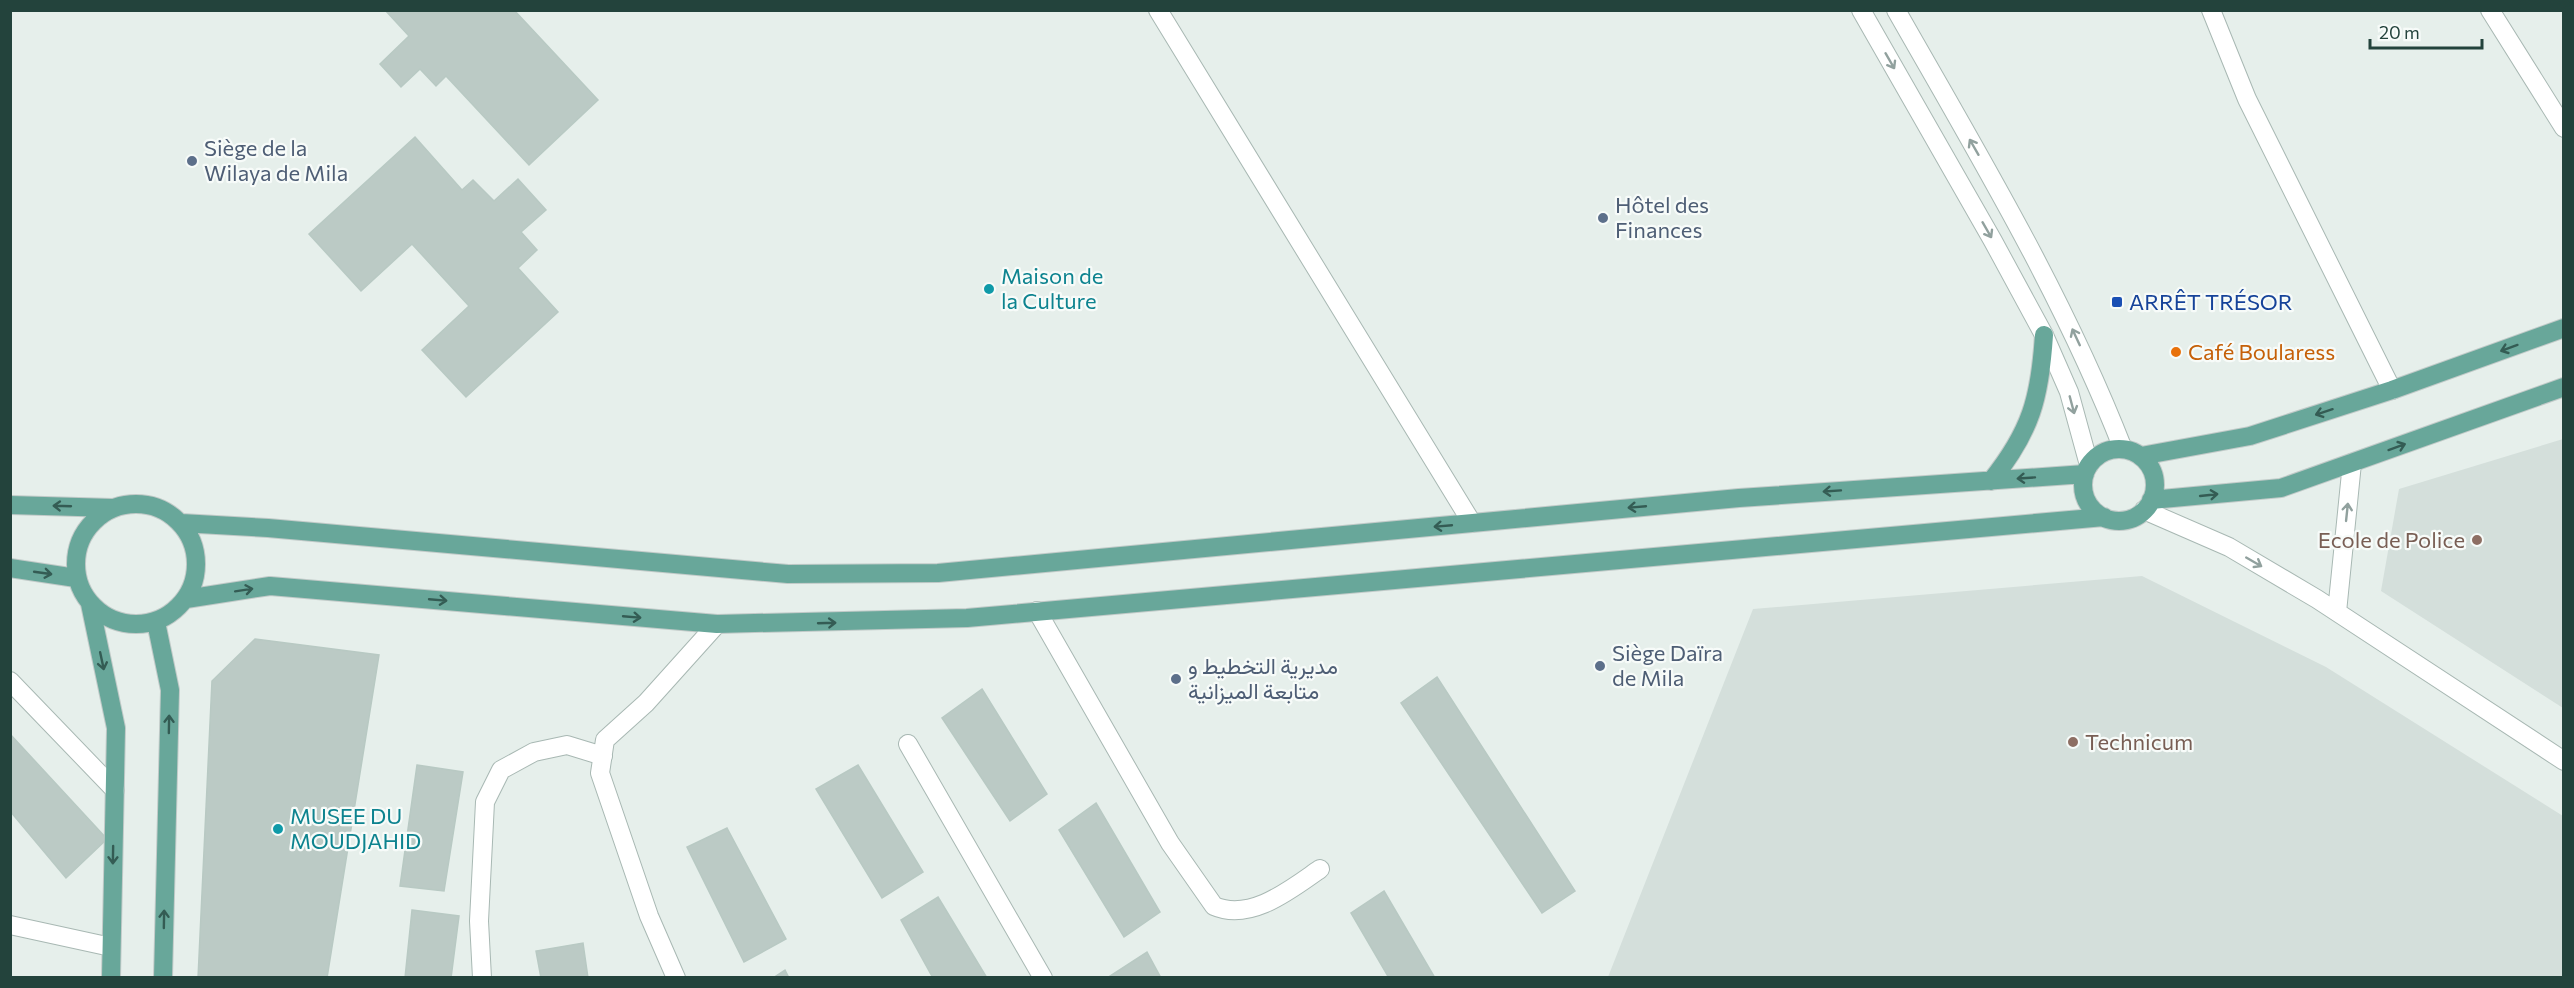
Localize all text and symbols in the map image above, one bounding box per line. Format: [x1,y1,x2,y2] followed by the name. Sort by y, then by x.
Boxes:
[2370,12,2482,50] scale bar
[2379,21,2420,43] text: 20 m
[1884,52,1896,69] one-way arrow
[204,134,348,186] place label: Siège de la Wilaya de Mila
[1968,139,1980,156] one-way arrow
[185,154,199,168] marker: Siège de la Wilaya de Mila
[1615,191,1709,243] place label: Hôtel des Finances
[1596,211,1610,225] marker: Hôtel des Finances
[1981,221,1993,238] one-way arrow
[1001,262,1103,314] place label: Maison de la Culture
[982,282,996,296] marker: Maison de la Culture
[2129,288,2293,315] place label: ARRÊT TRÉSOR
[2110,295,2124,309] marker: ARRÊT TRÉSOR
[2069,329,2081,347] one-way arrow
[2188,338,2335,365] place label: Café Boularess
[2500,343,2518,354] one-way arrow
[2169,345,2183,359] marker: Café Boularess
[2067,395,2079,414] one-way arrow
[2315,407,2334,418] one-way arrow
[2387,440,2406,451] one-way arrow
[2017,473,2037,484] one-way arrow
[1822,486,1842,497] one-way arrow
[2199,489,2219,500] one-way arrow
[52,501,72,512] one-way arrow
[1628,502,1648,513] one-way arrow
[2342,502,2353,522] one-way arrow
[1434,521,1454,532] one-way arrow
[2318,526,2465,553] place label: Ecole de Police
[2470,533,2484,547] marker: Ecole de Police
[2245,556,2262,568] one-way arrow
[33,567,53,578] one-way arrow
[233,584,253,595] one-way arrow
[427,595,447,606] one-way arrow
[622,611,642,622] one-way arrow
[816,617,836,628] one-way arrow
[1612,639,1723,691] place label: Siège Daïra de Mila
[97,651,108,671] one-way arrow
[1188,652,1338,705] place label: مديرية التخطيط و متابعة الميزانية
[1593,659,1607,673] marker: Siège Daïra de Mila
[1169,672,1183,686] marker: مديرية التخطيط و متابعة الميزانية
[163,715,175,735] one-way arrow
[2085,728,2193,755] place label: Technicum
[2066,735,2080,749] marker: Technicum
[290,802,421,854] place label: MUSEE DU MOUDJAHID
[271,822,285,836] marker: MUSEE DU MOUDJAHID
[107,844,119,864] one-way arrow
[159,910,170,930] one-way arrow

